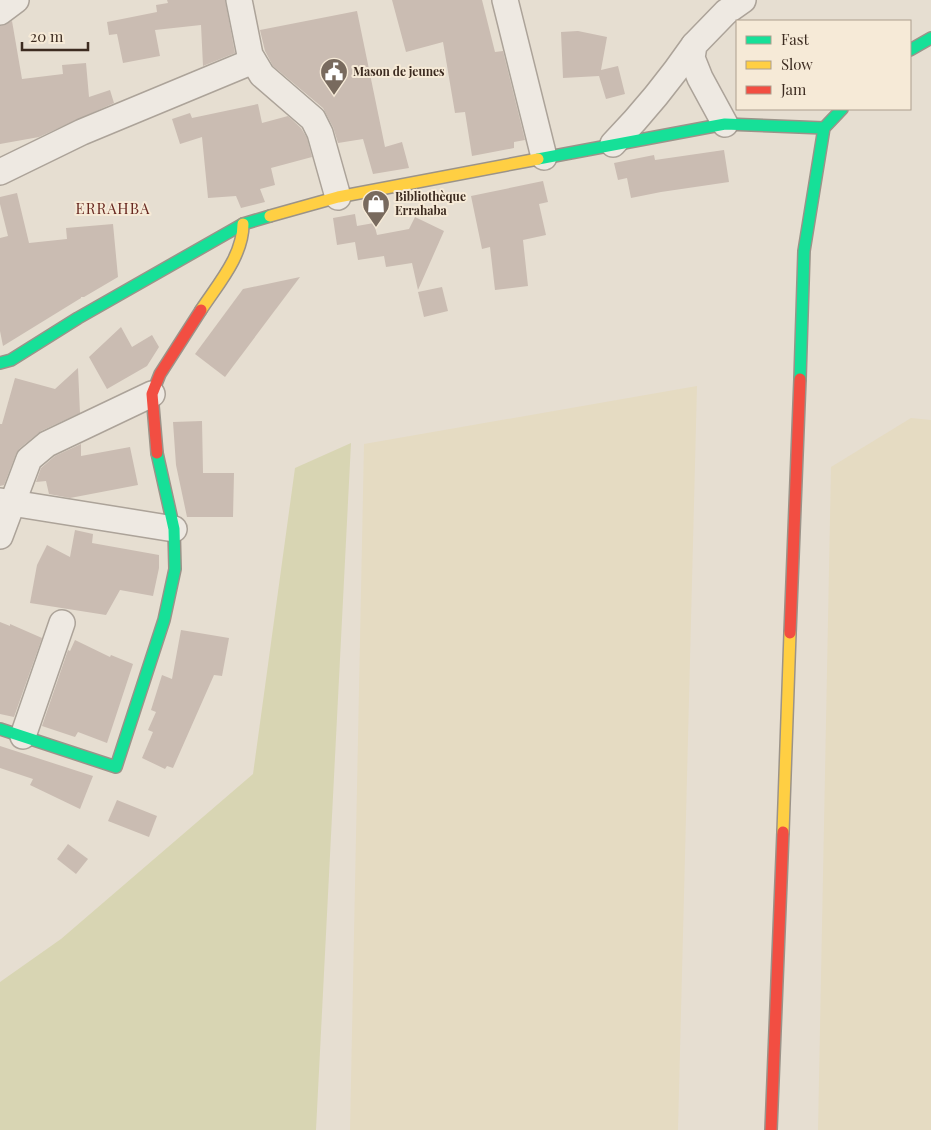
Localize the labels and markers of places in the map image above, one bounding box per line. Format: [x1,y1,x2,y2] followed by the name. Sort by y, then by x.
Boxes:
[319,57,349,96] public building icon: Mason de jeunes
[353,63,445,79] place label: Mason de jeunes
[395,188,466,218] place label: Bibliothèque Errahaba
[361,189,391,228] shop icon: Bibliothèque Errahaba

